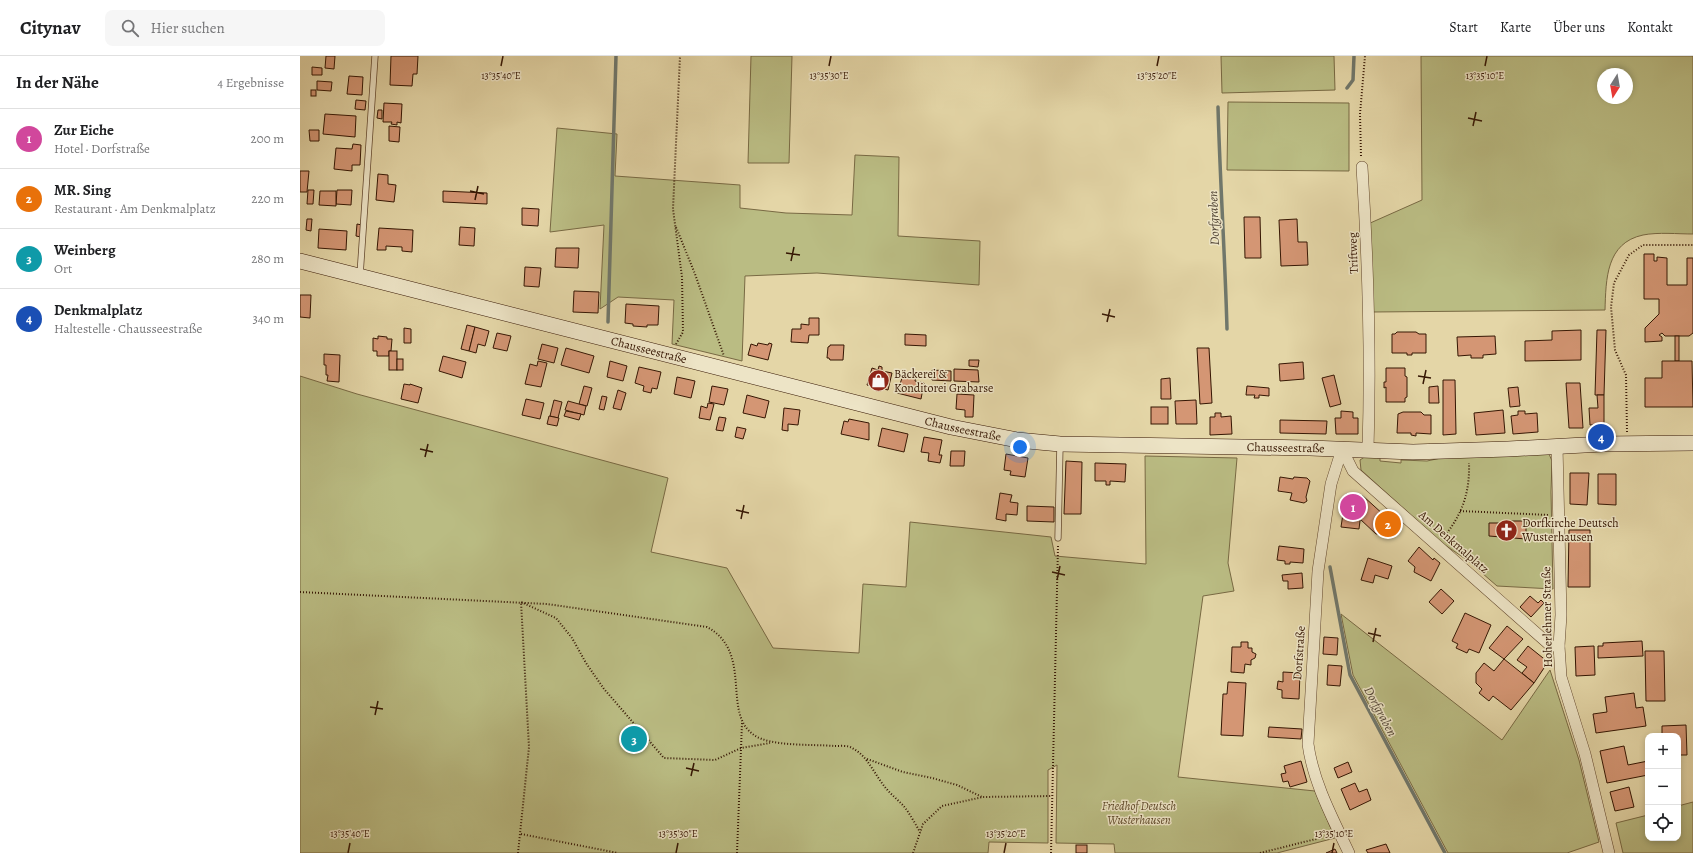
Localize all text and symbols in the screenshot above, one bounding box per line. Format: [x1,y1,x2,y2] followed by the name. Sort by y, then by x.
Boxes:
[105,10,385,46] search box
[20,15,81,41] text: Citynav
[119,17,141,39] icon: search
[151,18,225,38] text: Hier suchen
[1449,18,1478,37] text: Start
[1500,18,1531,37] text: Karte
[1553,18,1605,37] text: Über uns
[1627,18,1673,37] text: Kontakt
[1597,68,1633,104] north arrow
[481,69,521,82] text: 13°35'40"E
[809,69,849,82] text: 13°35'30"E
[1137,69,1177,82] text: 13°35'20"E
[1466,69,1504,82] text: 13°35'10"E
[16,71,99,94] text: In der Nähe
[217,74,284,91] text: 4 Ergebnisse
[54,120,114,140] text: Zur Eiche
[27,130,31,147] text: 1
[251,130,284,147] text: 200 m
[54,140,150,157] text: Hotel · Dorfstraße
[54,180,111,200] text: MR. Sing
[26,190,32,207] text: 2
[251,190,284,207] text: 220 m
[1204,190,1223,246] water label: Dorfgraben
[54,200,216,217] text: Restaurant · Am Denkmalplatz
[1344,232,1362,274] street label: Triftweg
[54,240,116,260] text: Weinberg
[26,250,32,267] text: 3
[251,250,284,267] text: 280 m
[54,260,72,277] text: Ort
[54,300,142,320] text: Denkmalplatz
[26,310,32,327] text: 4
[252,310,284,327] text: 340 m
[54,320,202,337] text: Haltestelle · Chausseestraße
[609,333,689,367] street label: Chausseestraße
[894,366,993,396] place label: Bäckerei & Konditorei Grabarse
[866,368,892,394] shop icon: Bäckerei & Konditorei Grabarse
[923,413,1003,445] street label: Chausseestraße
[1588,422,1614,452] pin: 4
[1010,437,1030,457] your location
[1247,439,1325,457] street label: Chausseestraße
[1340,492,1366,522] pin: 1
[1415,506,1493,577] street label: Am Denkmalplatz
[1375,509,1401,539] pin: 2
[1521,515,1619,545] place label: Dorfkirche Deutsch Wusterhausen
[1494,517,1520,543] church icon: Dorfkirche Deutsch Wusterhausen
[1538,566,1556,668] street label: Hoherlehmer Straße
[1289,625,1309,681] street label: Dorfstraße
[1360,683,1401,739] water label: Dorfgraben
[621,724,647,754] pin: 3
[1645,733,1681,841] map controls
[1645,733,1681,769] button: +
[1645,769,1681,805] button: −
[1102,798,1176,828] park label: Friedhof Deutsch Wusterhausen
[1645,805,1681,841] button: locate
[330,827,370,840] text: 13°35'40"E
[658,827,698,840] text: 13°35'30"E
[986,827,1026,840] text: 13°35'20"E
[1315,827,1353,840] text: 13°35'10"E

